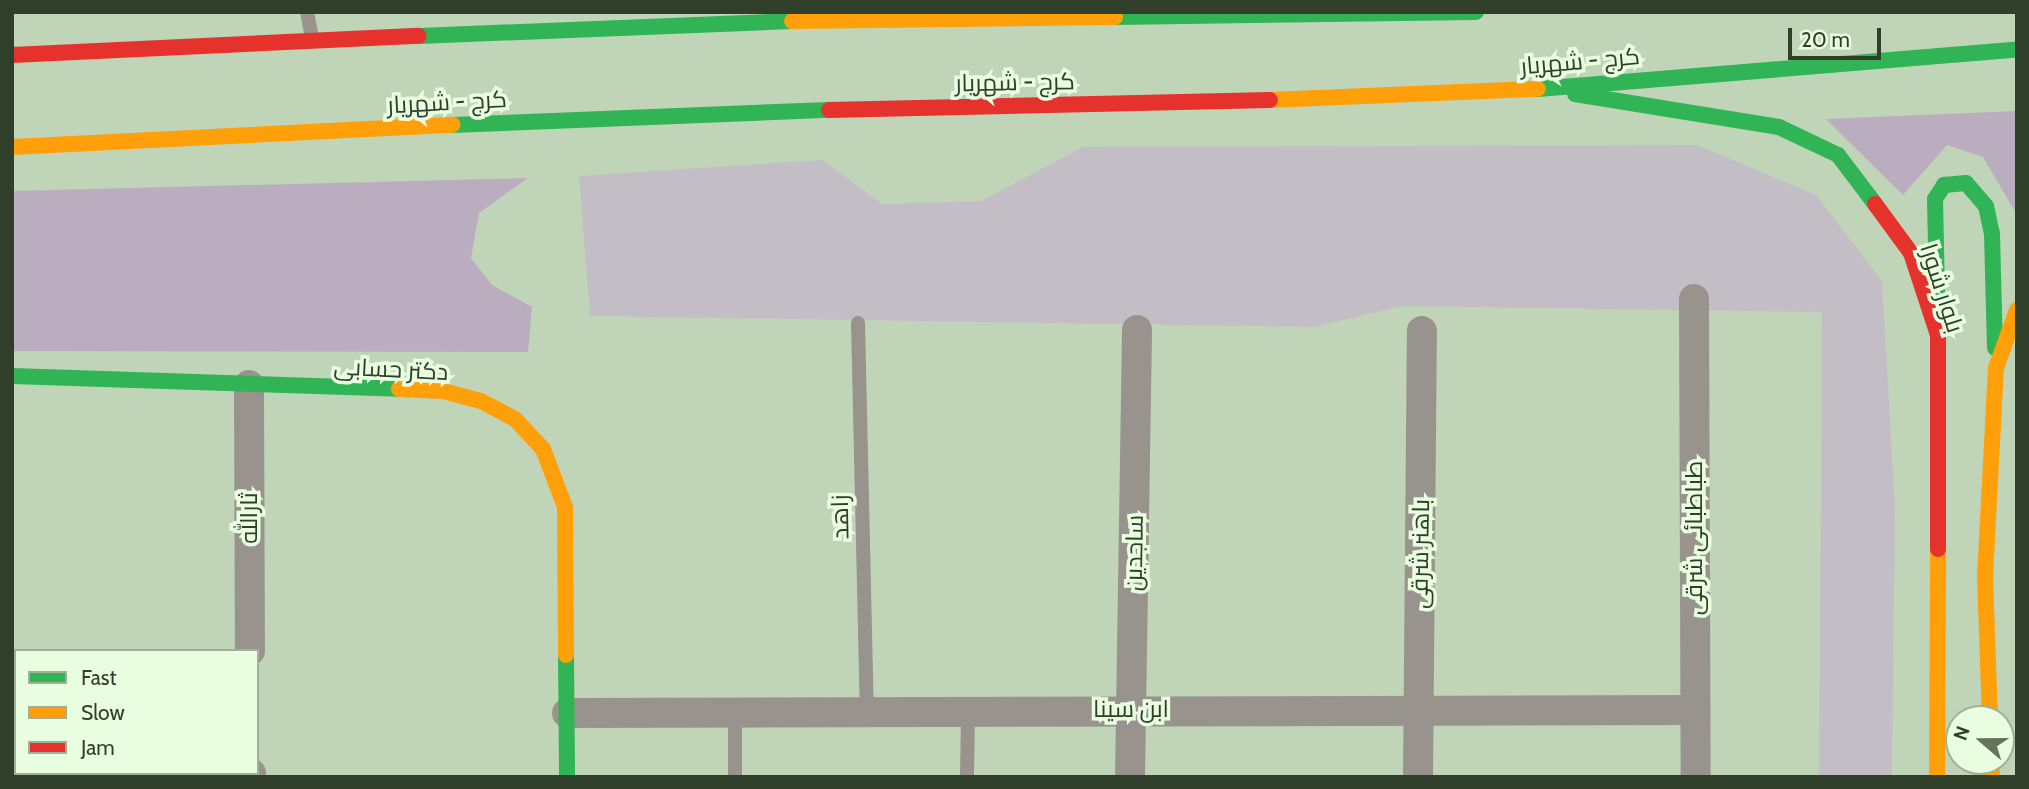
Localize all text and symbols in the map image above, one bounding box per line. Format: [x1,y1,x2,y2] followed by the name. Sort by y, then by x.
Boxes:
[1791,14,1884,58] scale bar
[1801,27,1850,52] text: 20 m
[1519,41,1641,81] street label: کرج - شهریار
[955,67,1075,97] street label: کرج - شهریار
[386,84,508,120] street label: کرج - شهریار
[1914,240,1970,336] street label: بلوار شورا
[333,352,449,386] street label: دکتر حسابی
[1680,461,1708,615] street label: طباطبائی شرقی
[235,492,263,544] street label: ثارالله
[825,494,855,540] street label: زاهد
[1405,499,1435,609] street label: باهنر شرقی
[1119,515,1149,591] street label: ساجدین
[14,649,259,775] legend
[81,665,117,690] text: Fast
[1093,695,1169,723] street label: ابن سینا
[81,700,125,725] text: Slow
[1945,705,2015,775] north arrow
[1949,723,1975,744] text: N
[81,735,115,760] text: Jam

